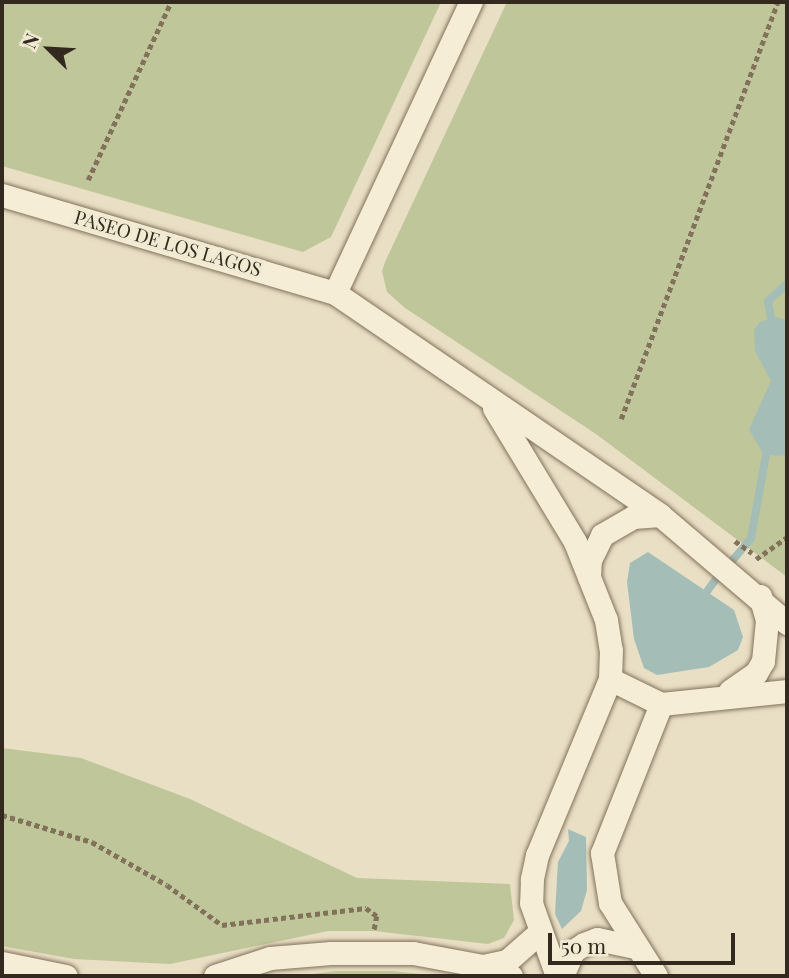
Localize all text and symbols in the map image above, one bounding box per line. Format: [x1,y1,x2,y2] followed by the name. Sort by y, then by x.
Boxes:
[14,14,84,84] north arrow
[15,29,44,52] text: N
[72,205,264,281] street label: PASEO DE LOS LAGOS
[551,918,738,962] scale bar
[561,931,606,959] text: 50 m

